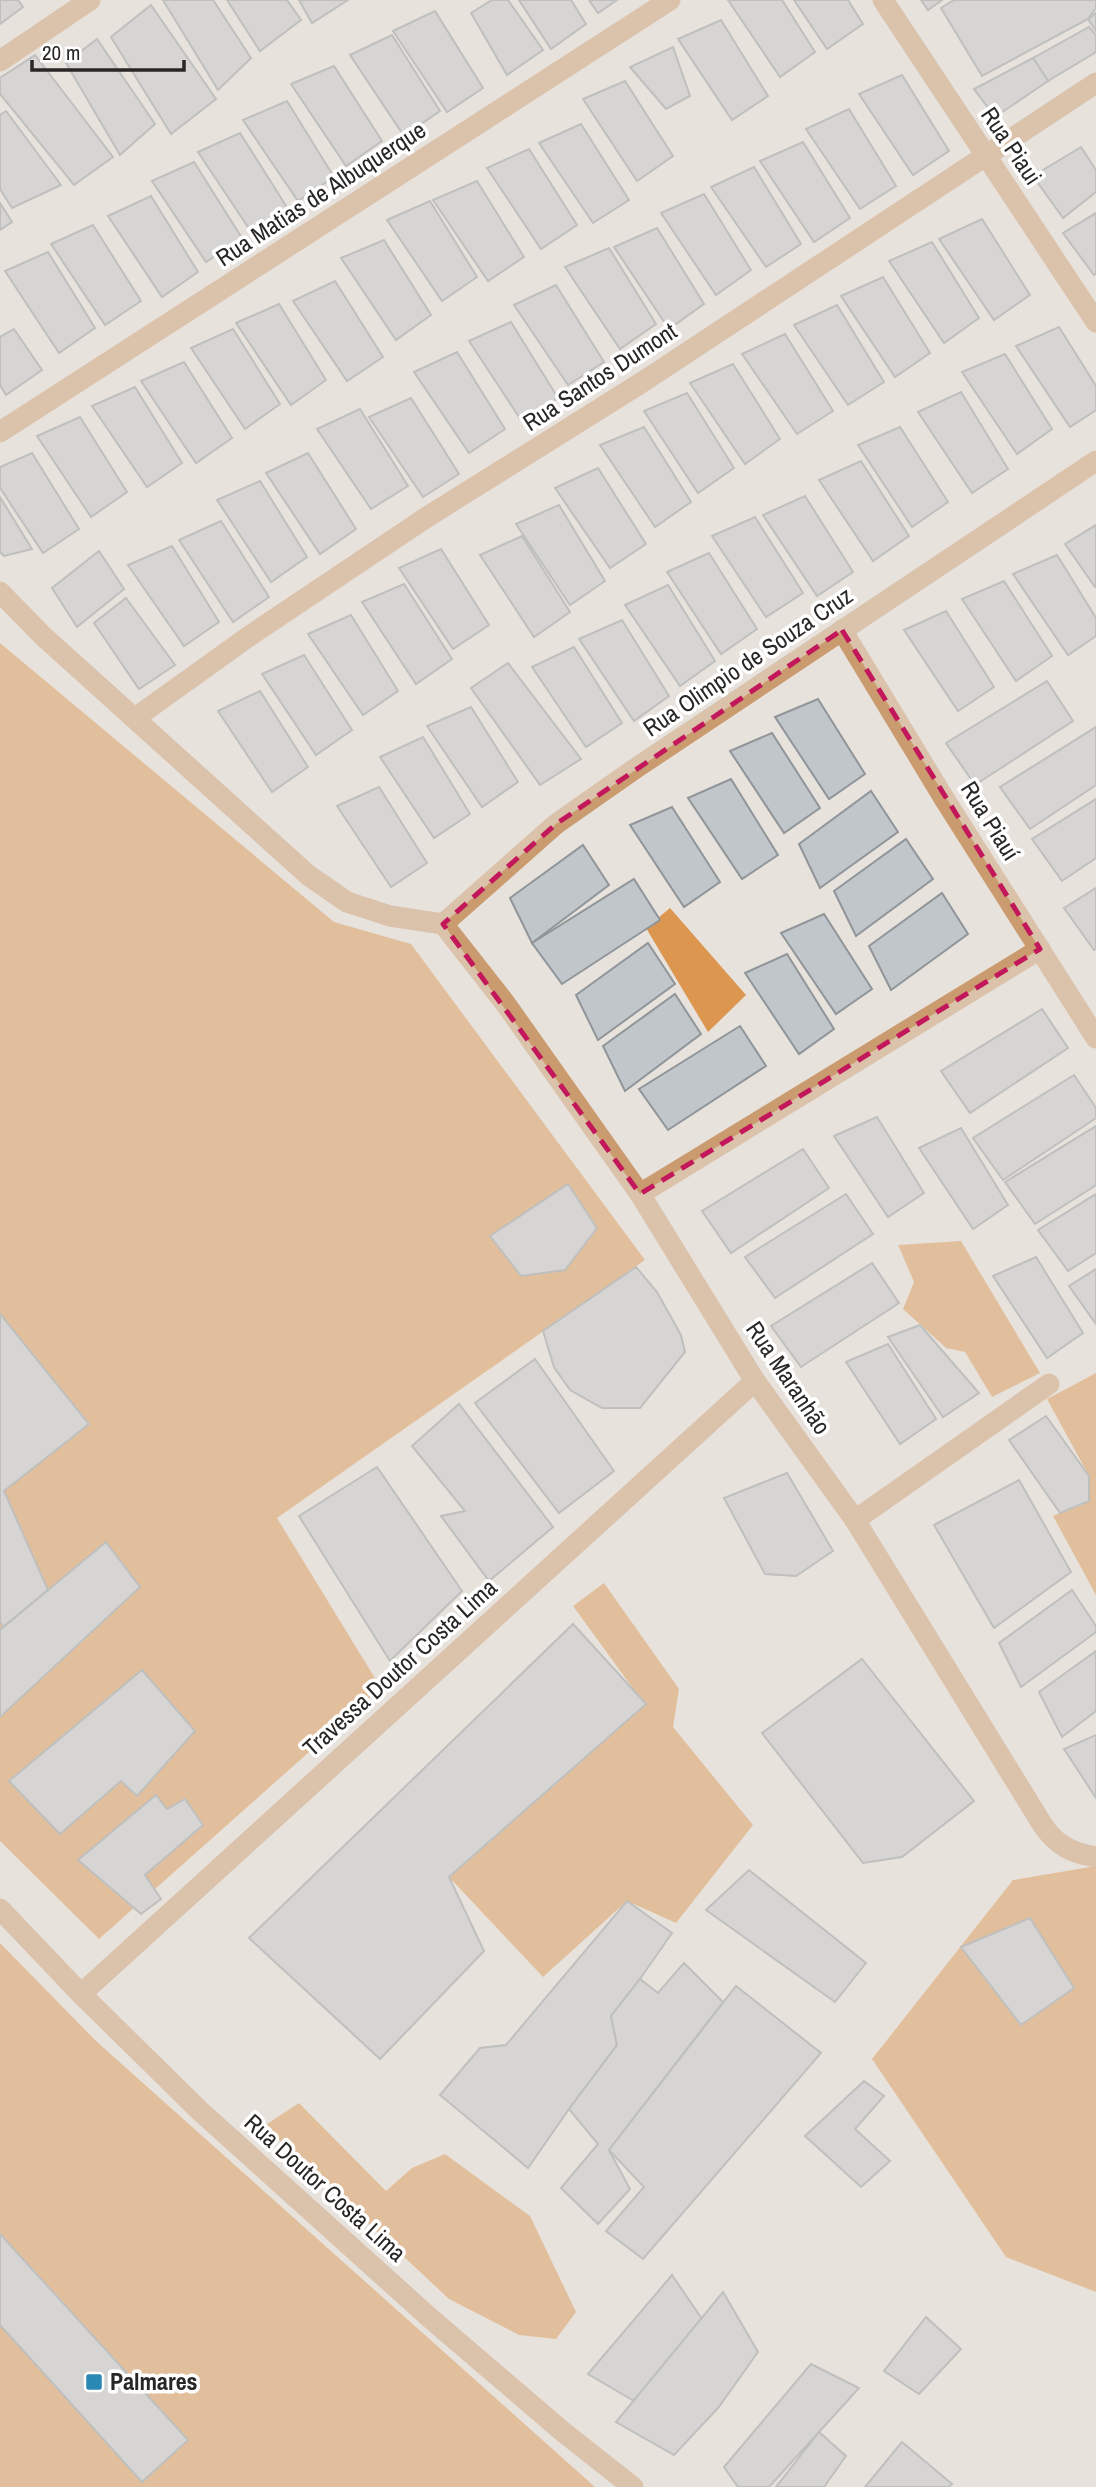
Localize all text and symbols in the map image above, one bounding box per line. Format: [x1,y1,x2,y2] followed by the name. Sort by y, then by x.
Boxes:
[32,28,184,72] scale bar
[42,38,80,67] text: 20 m
[974,100,1050,191] street label: Rua Piaui
[209,113,431,273] street label: Rua Matias de Albuquerque
[516,314,683,438] street label: Rua Santos Dumont
[636,579,859,743] street label: Rua Olimpio de Souza Cruz
[954,775,1028,867] street label: Rua Piauí
[739,1315,838,1440] street label: Rua Maranhão
[295,1571,503,1763] street label: Travessa Doutor Costa Lima
[238,2106,413,2268] street label: Rua Doutor Costa Lima
[110,2365,198,2397] place label: Palmares
[84,2372,104,2392] marker: Palmares

